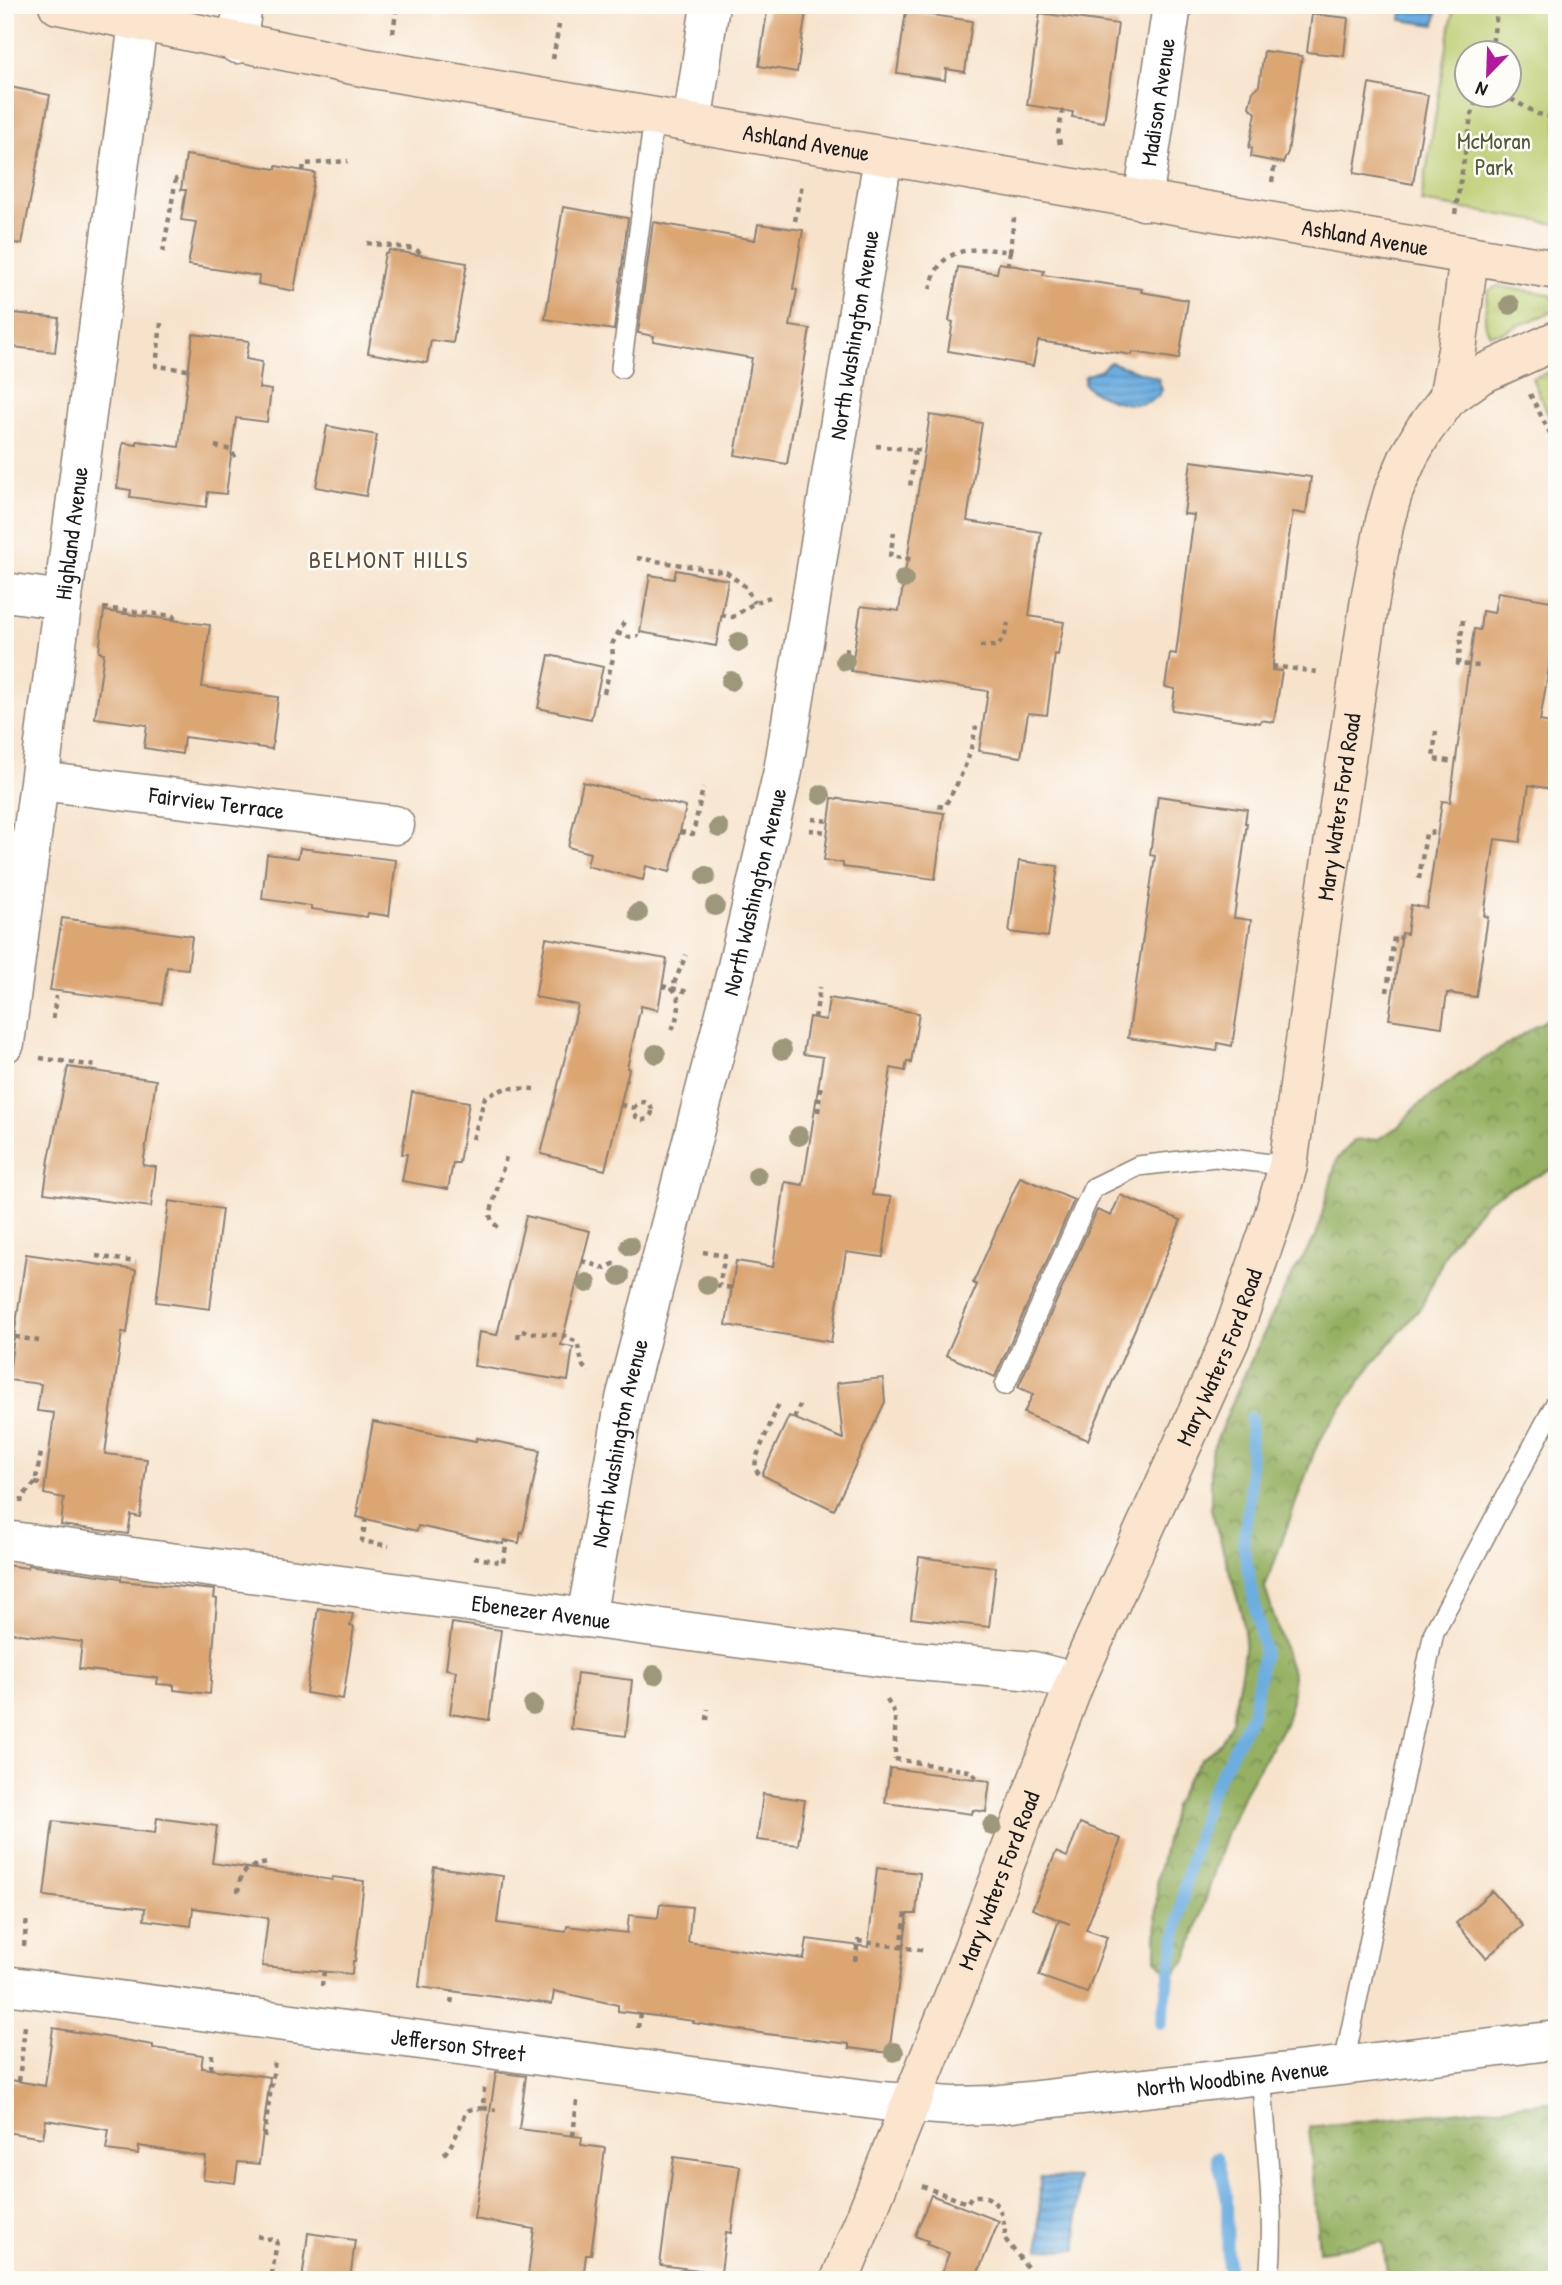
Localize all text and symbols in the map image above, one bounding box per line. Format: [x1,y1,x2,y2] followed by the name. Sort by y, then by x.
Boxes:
[1132,36,1182,168] street label: Madison Avenue
[1454,38,1524,108] north arrow
[1472,76,1491,104] text: N
[741,116,872,168] street label: Ashland Avenue
[1457,125,1531,182] park label: McMoran Park
[1300,211,1431,263] street label: Ashland Avenue
[821,228,886,442] street label: North Washington Avenue
[47,465,95,602] street label: Highland Avenue
[309,543,469,575] district label: BELMONT HILLS
[1309,711,1368,903] street label: Mary Waters Ford Road
[146,779,286,826] street label: Fairview Terrace
[714,785,793,999] street label: North Washington Avenue
[1168,1265,1269,1450] street label: Mary Waters Ford Road
[583,1335,655,1550] street label: North Washington Avenue
[470,1587,613,1636] street label: Ebenezer Avenue
[950,1787,1047,1974] street label: Mary Waters Ford Road
[389,2020,528,2069] street label: Jefferson Street
[1135,2052,1330,2104] street label: North Woodbine Avenue

